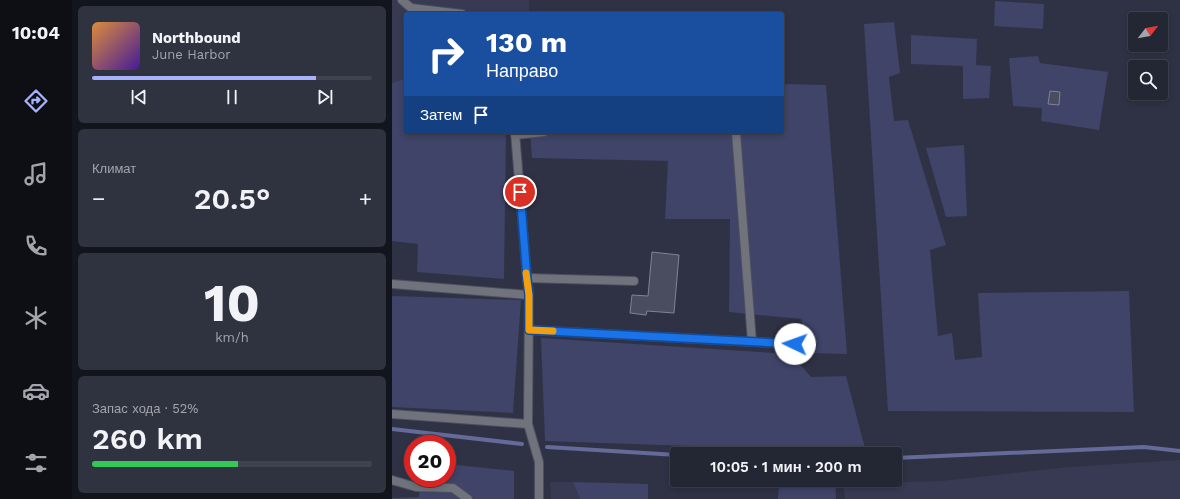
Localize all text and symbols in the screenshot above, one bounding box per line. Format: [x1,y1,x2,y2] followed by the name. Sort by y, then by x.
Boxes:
[1128,12,1168,52] north arrow
[1128,12,1168,100] map controls
[12,22,60,43] text: 10:04
[486,26,567,59] text: 130 m
[420,28,472,80] icon: right
[152,29,241,47] text: Northbound
[152,47,231,62] text: June Harbor
[486,60,558,81] text: Направо
[1128,60,1168,100] button: search
[128,86,150,108] icon: previous
[221,86,243,108] icon: pause
[314,86,336,108] icon: next
[22,87,50,115] icon: directions
[470,104,492,126] icon: arrive
[420,106,462,124] text: Затем
[22,160,50,188] icon: music
[92,161,136,176] text: Климат
[503,175,537,209] pin
[194,181,270,216] text: 20.5°
[509,181,531,203] icon: arrive
[92,186,105,211] text: −
[359,186,372,211] text: +
[22,232,50,260] icon: phone
[204,273,260,334] text: 10
[22,304,50,332] icon: climate
[774,323,816,365] position arrow
[215,330,249,345] text: km/h
[22,377,50,405] icon: car
[92,401,198,416] text: Запас хода · 52%
[92,421,203,456] text: 260 km
[404,435,456,487] speed limit sign: 20
[22,449,50,477] icon: filters
[710,458,862,476] text: 10:05 · 1 мин · 200 m

